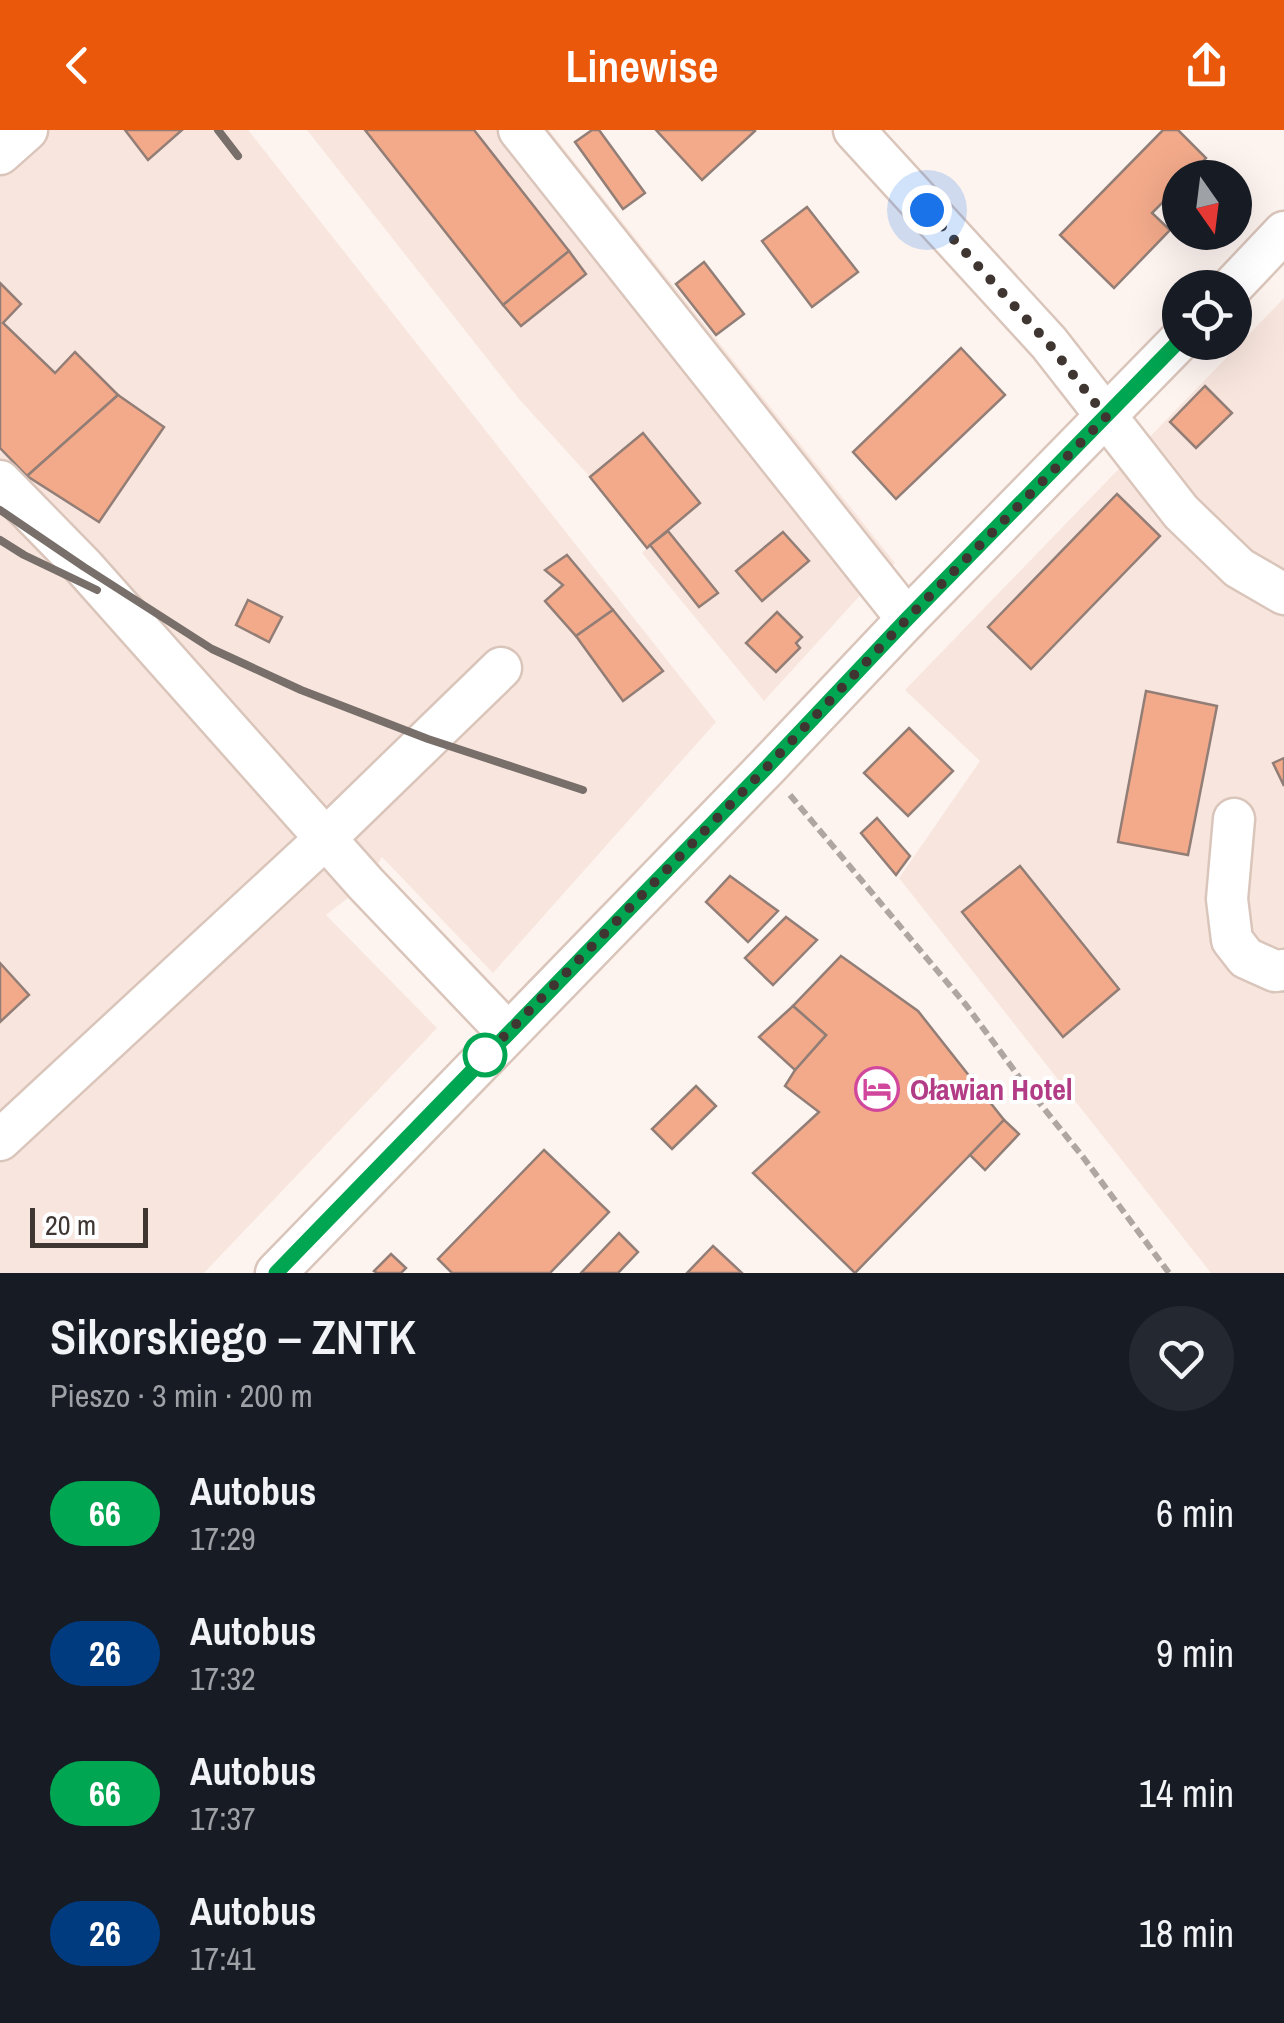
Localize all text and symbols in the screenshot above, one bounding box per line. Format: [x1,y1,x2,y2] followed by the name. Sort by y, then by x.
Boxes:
[565,35,719,96] text: Linewise
[50,38,105,93] icon: back
[1179,38,1234,93] icon: share
[1162,160,1252,250] north arrow
[1162,160,1252,360] map controls
[902,185,952,235] your location
[1162,270,1252,360] button: locate
[464,1034,506,1076] unlabelled marker
[854,1066,900,1112] hotel icon: Oławian Hotel
[910,1069,1073,1109] place label: Oławian Hotel
[30,1203,148,1248] scale bar
[45,1206,96,1244] text: 20 m
[50,1304,416,1369] text: Sikorskiego – ZNTK
[1129,1306,1234,1411] button: heart
[50,1374,313,1417] text: Pieszo · 3 min · 200 m
[190,1466,316,1517] text: Autobus
[1156,1488,1234,1539] text: 6 min
[89,1490,121,1537] text: 66
[190,1517,256,1560] text: 17:29
[190,1606,316,1657] text: Autobus
[1156,1628,1234,1679] text: 9 min
[89,1630,121,1677] text: 26
[190,1657,256,1700] text: 17:32
[190,1746,316,1797] text: Autobus
[1139,1768,1234,1819] text: 14 min
[89,1770,121,1817] text: 66
[190,1797,256,1840] text: 17:37
[190,1886,316,1937] text: Autobus
[1139,1908,1234,1959] text: 18 min
[89,1910,121,1957] text: 26
[190,1937,256,1980] text: 17:41

